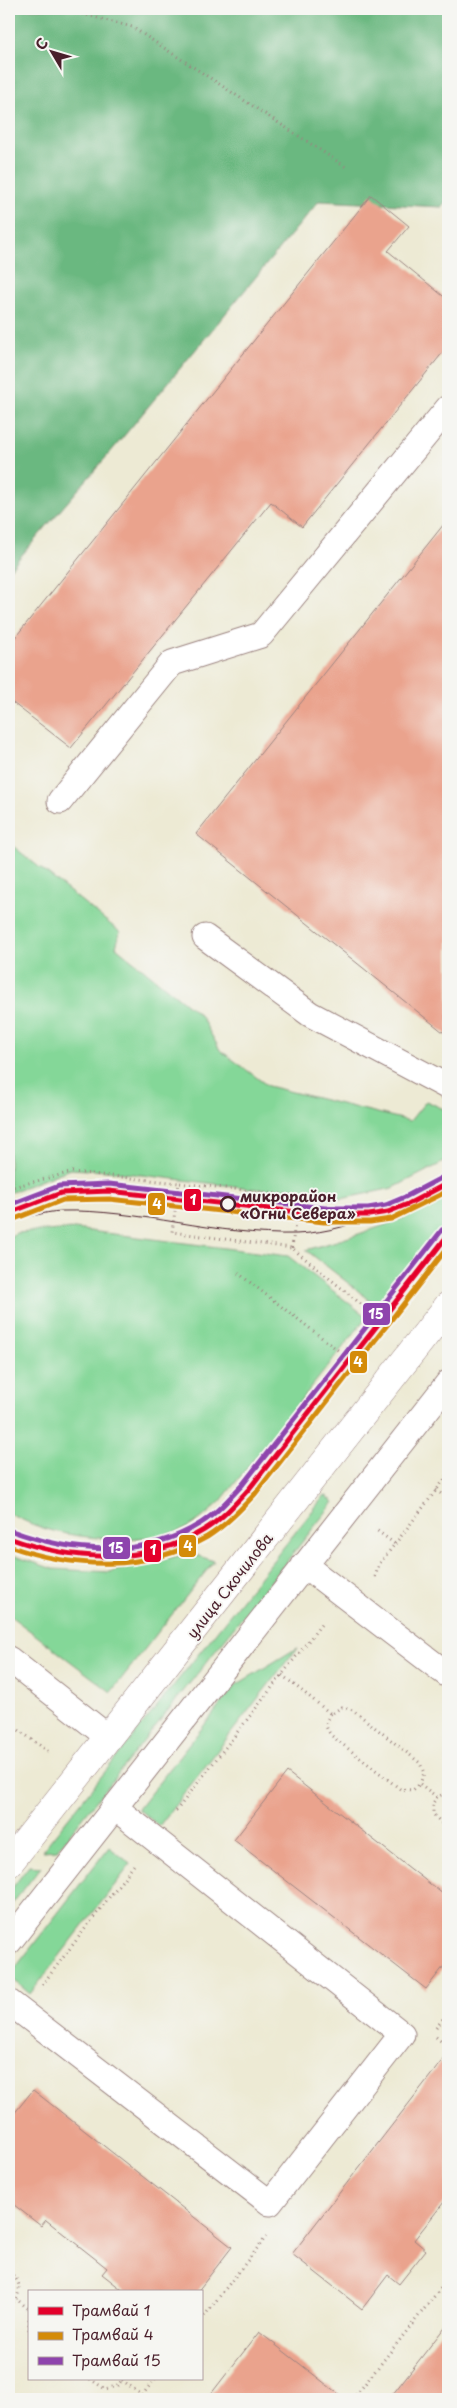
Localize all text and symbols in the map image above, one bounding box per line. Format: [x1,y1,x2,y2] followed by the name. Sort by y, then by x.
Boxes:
[28,28,78,78] north arrow
[30,33,53,54] text: С
[240,1184,356,1224] place label: микрорайон «Огни Севера»
[183,1188,202,1212] line badge: 1
[190,1189,197,1210] text: 1
[147,1192,166,1216] line badge: 4
[152,1193,162,1214] text: 4
[220,1196,236,1212] marker: микрорайон «Огни Севера»
[362,1302,391,1326] line badge: 15
[368,1303,384,1324] text: 15
[349,1350,368,1374] line badge: 4
[353,1351,363,1372] text: 4
[180,1527,278,1643] street label: улица Скочилова
[178,1534,197,1558] line badge: 4
[183,1535,193,1556] text: 4
[102,1536,131,1560] line badge: 15
[108,1537,124,1558] text: 15
[143,1539,162,1563] line badge: 1
[150,1539,157,1560] text: 1
[28,2290,202,2380] legend
[72,2298,151,2321] text: Трамвай 1
[72,2322,154,2345] text: Трамвай 4
[72,2348,161,2371] text: Трамвай 15

